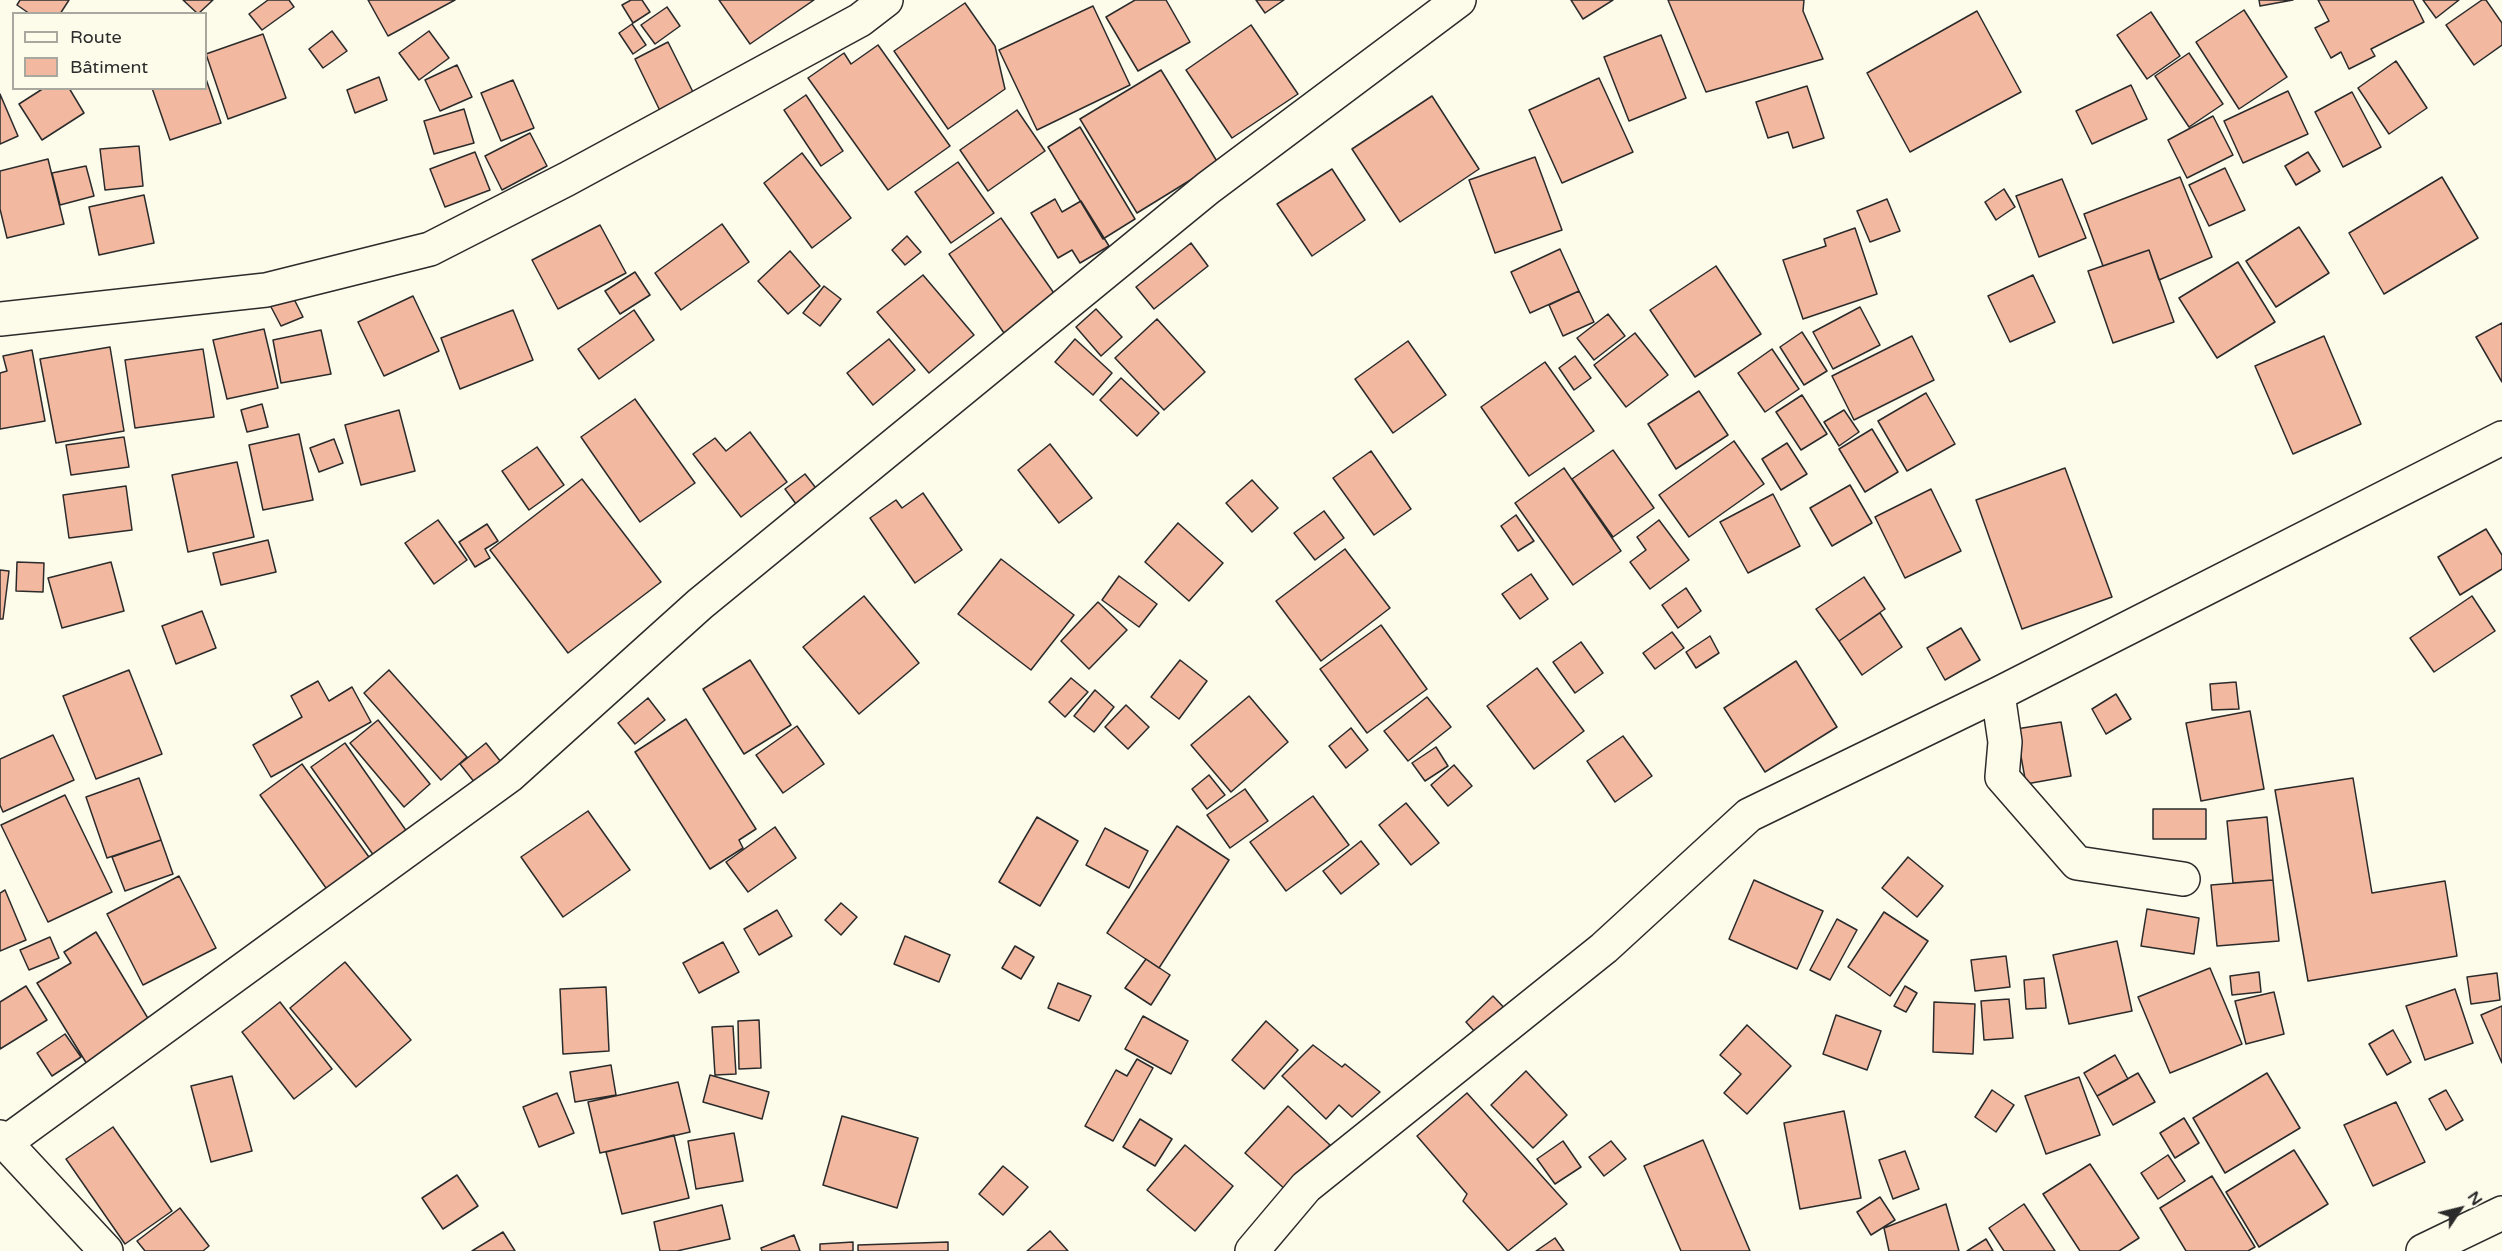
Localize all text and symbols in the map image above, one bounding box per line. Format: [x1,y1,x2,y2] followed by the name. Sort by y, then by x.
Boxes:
[12,12,207,90] legend
[70,26,122,48] text: Route
[70,56,148,78] text: Bâtiment
[2430,1179,2490,1239] north arrow
[2463,1188,2487,1210] text: N

